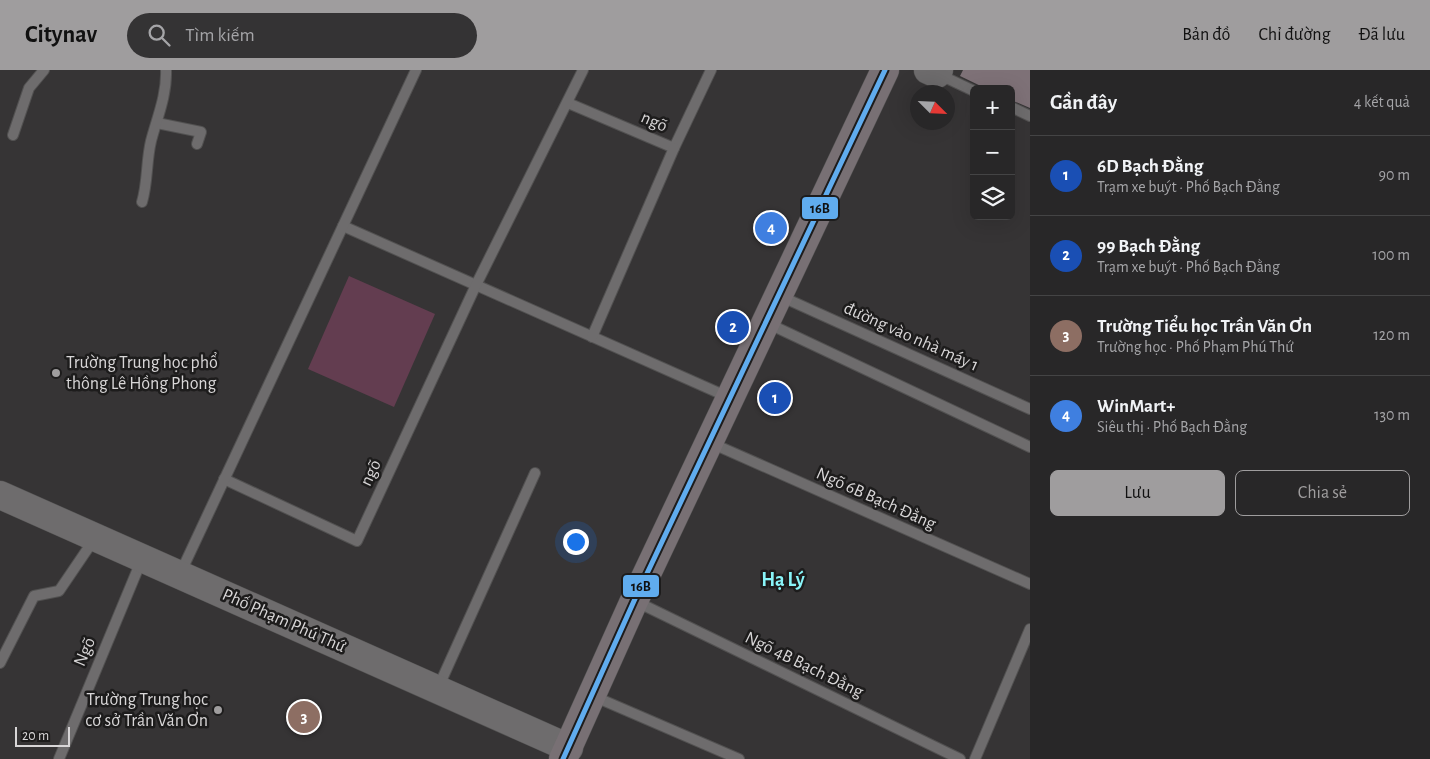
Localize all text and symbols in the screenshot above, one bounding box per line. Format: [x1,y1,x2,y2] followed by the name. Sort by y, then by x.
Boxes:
[127,13,477,58] search box
[145,21,173,49] icon: search
[25,23,97,47] text: Citynav
[185,26,255,45] text: Tìm kiếm
[1182,26,1230,44] text: Bản đồ
[1258,26,1330,44] text: Chỉ đường
[1358,26,1405,44] text: Đã lưu
[910,85,955,130] north arrow
[970,85,1015,220] map controls
[970,85,1015,130] button: +
[1050,92,1117,113] text: Gần đây
[1354,94,1410,110] text: 4 kết quả
[638,108,670,136] street label: ngõ
[970,130,1015,175] button: −
[1097,157,1203,176] text: 6D Bạch Đằng
[1063,167,1069,183] text: 1
[1379,167,1410,183] text: 90 m
[970,175,1015,220] button: layers
[1097,179,1280,195] text: Trạm xe buýt · Phố Bạch Đằng
[801,196,839,220] line badge: 16B
[810,202,830,216] text: 16B
[755,209,787,247] pin: 4
[1097,237,1200,256] text: 99 Bạch Đằng
[1062,247,1070,263] text: 2
[1372,247,1410,263] text: 100 m
[1097,259,1280,275] text: Trạm xe buýt · Phố Bạch Đằng
[841,299,981,375] street label: đường vào nhà máy 1
[717,308,749,346] pin: 2
[1097,317,1312,336] text: Trường Tiểu học Trần Văn Ơn
[1063,327,1069,343] text: 3
[1373,327,1410,343] text: 120 m
[1097,339,1294,355] text: Trường học · Phố Phạm Phú Thứ
[66,352,218,393] place label: Trường Trung học phổ thông Lê Hồng Phong
[50,367,62,379] marker: Trường Trung học phổ thông Lê Hồng Phong
[759,379,791,417] pin: 1
[1097,397,1175,416] text: WinMart+
[1062,407,1070,423] text: 4
[1374,407,1410,423] text: 130 m
[1097,419,1247,435] text: Siêu thị · Phố Bạch Đằng
[357,457,385,489] street label: ngõ
[813,464,939,534] street label: Ngõ 6B Bạch Đằng
[1050,470,1225,516] button: Lưu
[1235,470,1410,516] button: Chia sẻ
[563,529,589,555] your location
[761,570,805,590] district label: Hạ Lý
[622,574,660,598] line badge: 16B
[631,580,651,594] text: 16B
[219,585,349,656] street label: Phố Phạm Phú Thứ
[742,628,867,701] street label: Ngõ 4B Bạch Đằng
[71,635,99,669] street label: Ngõ
[85,691,208,730] place label: Trường Trung học cơ sở Trần Văn Ơn
[288,698,320,736] pin: 3
[212,704,224,716] marker: Trường Trung học cơ sở Trần Văn Ơn
[15,724,70,747] scale bar
[22,729,49,743] text: 20 m

